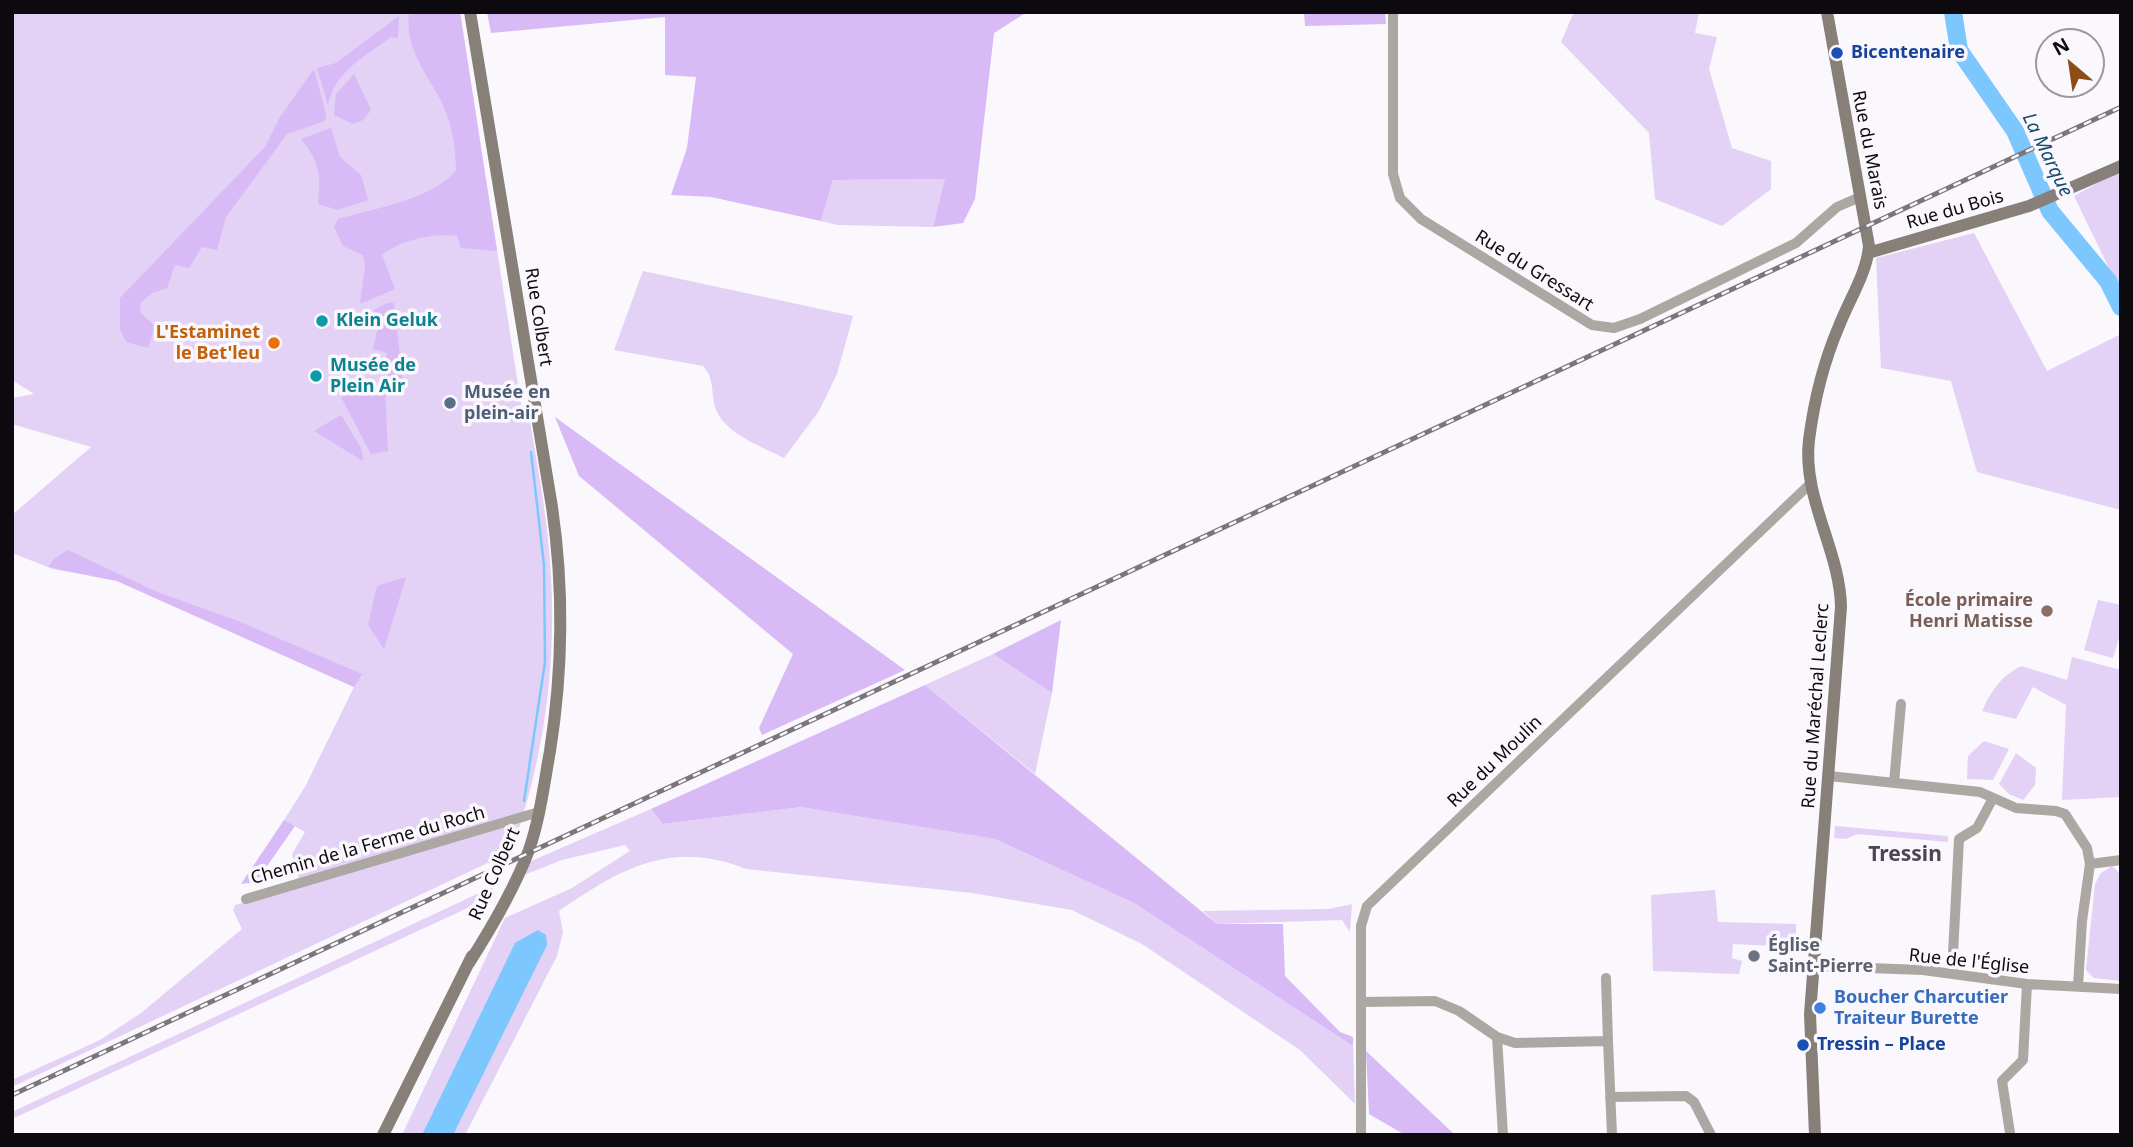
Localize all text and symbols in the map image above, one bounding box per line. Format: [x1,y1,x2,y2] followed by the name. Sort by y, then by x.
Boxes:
[2035,28,2105,98] north arrow
[2048,31,2074,62] text: N
[1851,42,1965,64] place label: Bicentenaire
[1829,45,1845,61] marker: Bicentenaire
[1847,89,1891,211] street label: Rue du Marais
[2017,109,2077,201] water label: La Marque
[1904,186,2006,234] street label: Rue du Bois
[1471,226,1597,316] street label: Rue du Gressart
[520,266,556,368] street label: Rue Colbert
[336,310,438,332] place label: Klein Geluk
[314,313,330,329] marker: Klein Geluk
[156,322,260,364] place label: L'Estaminet le Bet'leu
[266,335,282,351] marker: L'Estaminet le Bet'leu
[330,355,416,398] place label: Musée de Plein Air
[308,368,324,384] marker: Musée de Plein Air
[464,382,550,424] place label: Musée en plein-air
[442,395,458,411] marker: Musée en plein-air
[1905,590,2033,632] place label: École primaire Henri Matisse
[1798,603,1834,809] street label: Rue du Maréchal Leclerc
[2039,603,2055,619] marker: École primaire Henri Matisse
[1443,712,1547,812] street label: Rue du Moulin
[248,802,488,890] street label: Chemin de la Ferme du Roch
[465,824,525,924] street label: Rue Colbert
[1868,842,1942,868] district label: Tressin
[1768,935,1873,978] place label: Église Saint-Pierre
[1908,945,2030,979] street label: Rue de l'Église
[1746,948,1762,964] marker: Église Saint-Pierre
[1834,987,2008,1030] place label: Boucher Charcutier Traiteur Burette
[1812,1000,1828,1016] marker: Boucher Charcutier Traiteur Burette
[1817,1034,1946,1056] place label: Tressin – Place
[1795,1037,1811,1053] marker: Tressin – Place

